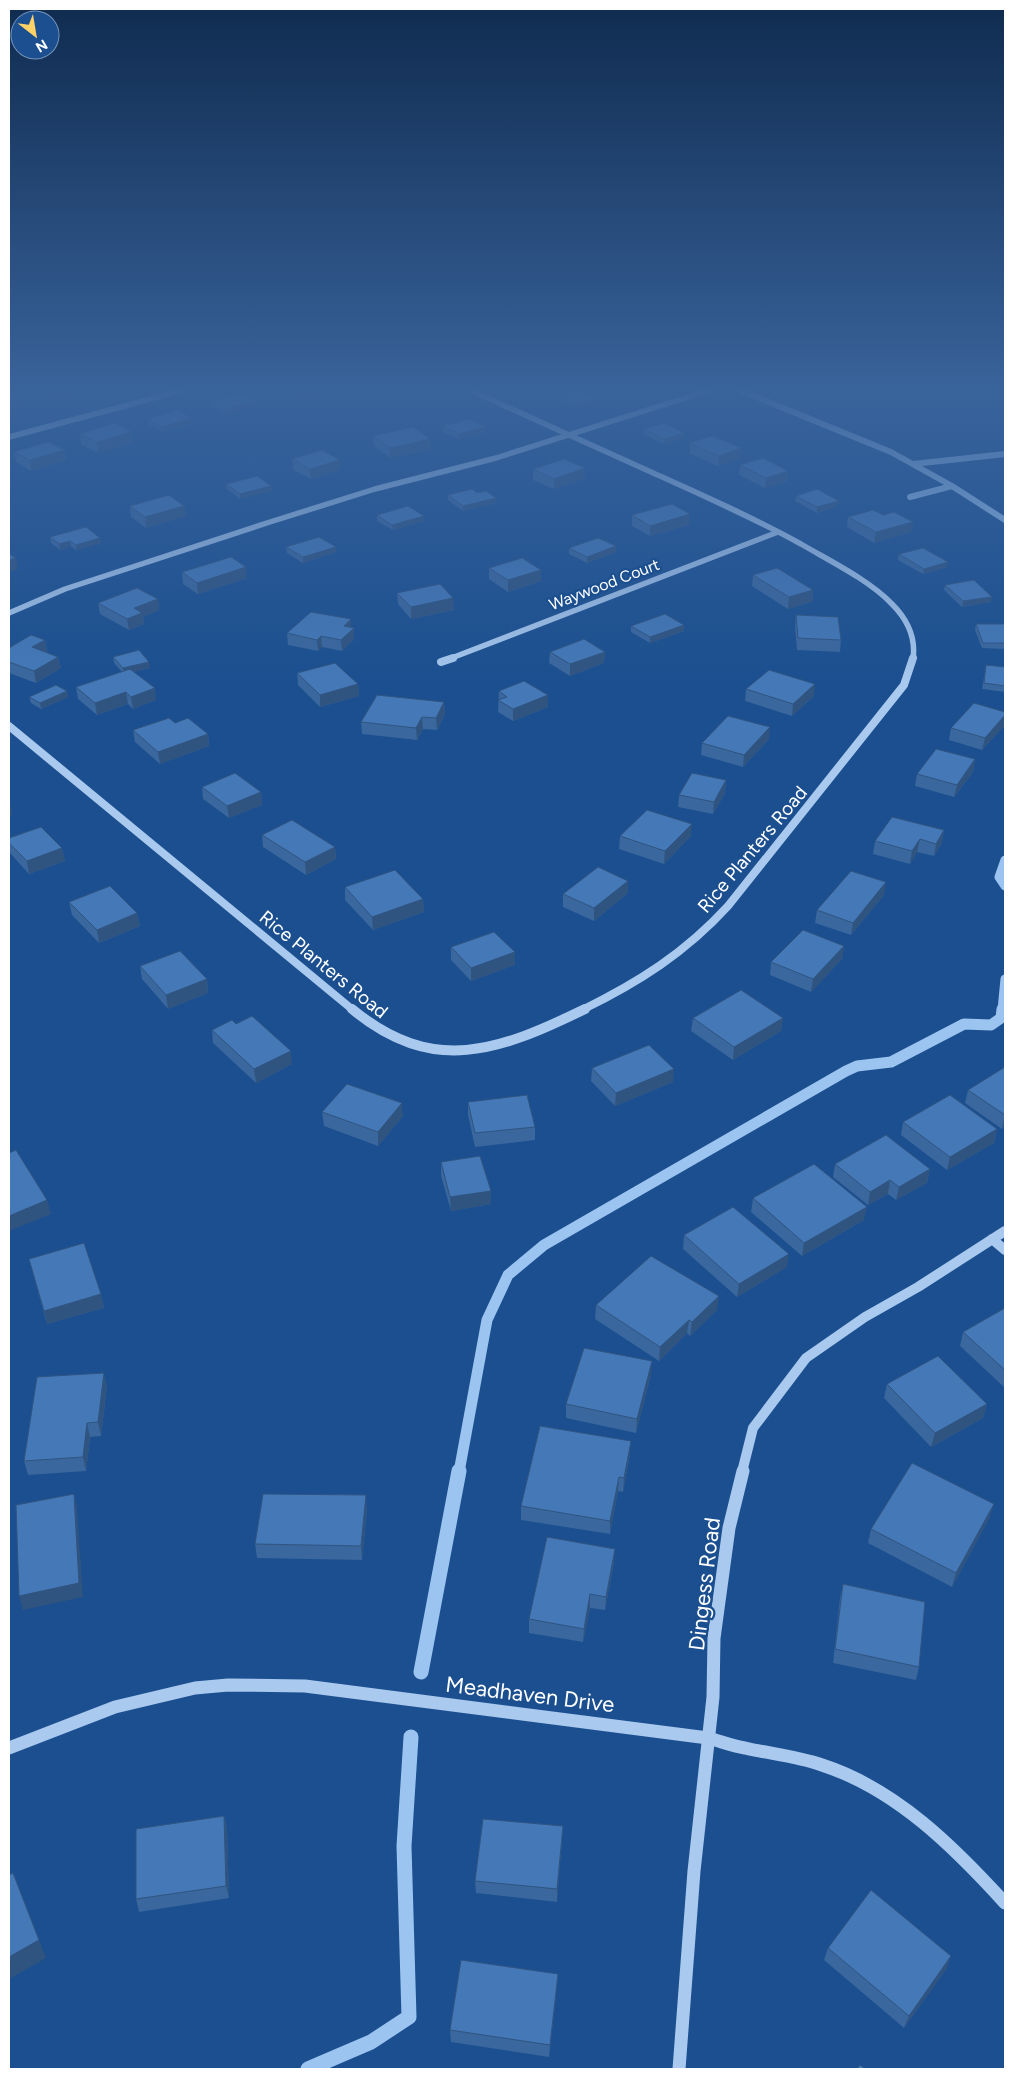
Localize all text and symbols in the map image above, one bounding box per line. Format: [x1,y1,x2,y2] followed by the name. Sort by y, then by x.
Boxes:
[10,10,60,60] north arrow
[32,36,50,56] text: N
[546,555,662,614] street label: Waywood Court
[693,781,812,917] street label: Rice Planters Road
[255,906,392,1023] street label: Rice Planters Road
[683,1516,726,1652] street label: Dingess Road
[444,1671,616,1718] street label: Meadhaven Drive

